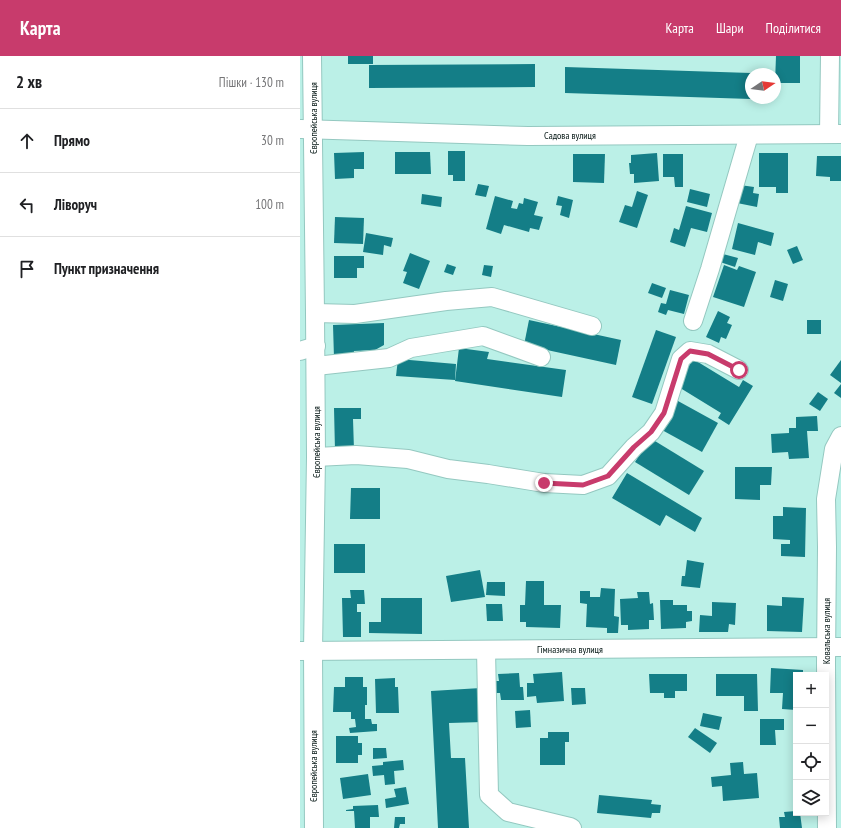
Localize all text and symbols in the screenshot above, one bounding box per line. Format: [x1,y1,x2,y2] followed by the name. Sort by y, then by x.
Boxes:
[20,16,61,40] text: Карта
[665,19,694,37] text: Карта
[716,19,744,37] text: Шари
[766,19,821,37] text: Поділитися
[745,68,781,104] north arrow
[16,71,42,93] text: 2 хв
[219,74,284,91] text: Пішки · 130 m
[307,82,320,154] street label: Європейська вулиця
[544,129,596,142] street label: Садова вулиця
[16,130,38,152] icon: ahead
[54,131,90,150] text: Прямо
[261,132,284,149] text: 30 m
[16,194,38,216] icon: left
[54,195,97,214] text: Ліворуч
[255,196,284,213] text: 100 m
[16,258,38,280] icon: arrive
[54,259,159,278] text: Пункт призначення
[730,361,748,379] route start
[310,406,323,478] street label: Європейська вулиця
[535,474,553,492] route end
[820,598,833,664] street label: Ковальська вулиця
[537,643,603,656] street label: Гімназична вулиця
[793,672,829,816] map controls
[793,672,829,708] button: +
[793,708,829,744] button: −
[307,730,320,802] street label: Європейська вулиця
[793,744,829,780] button: locate
[793,780,829,816] button: layers

